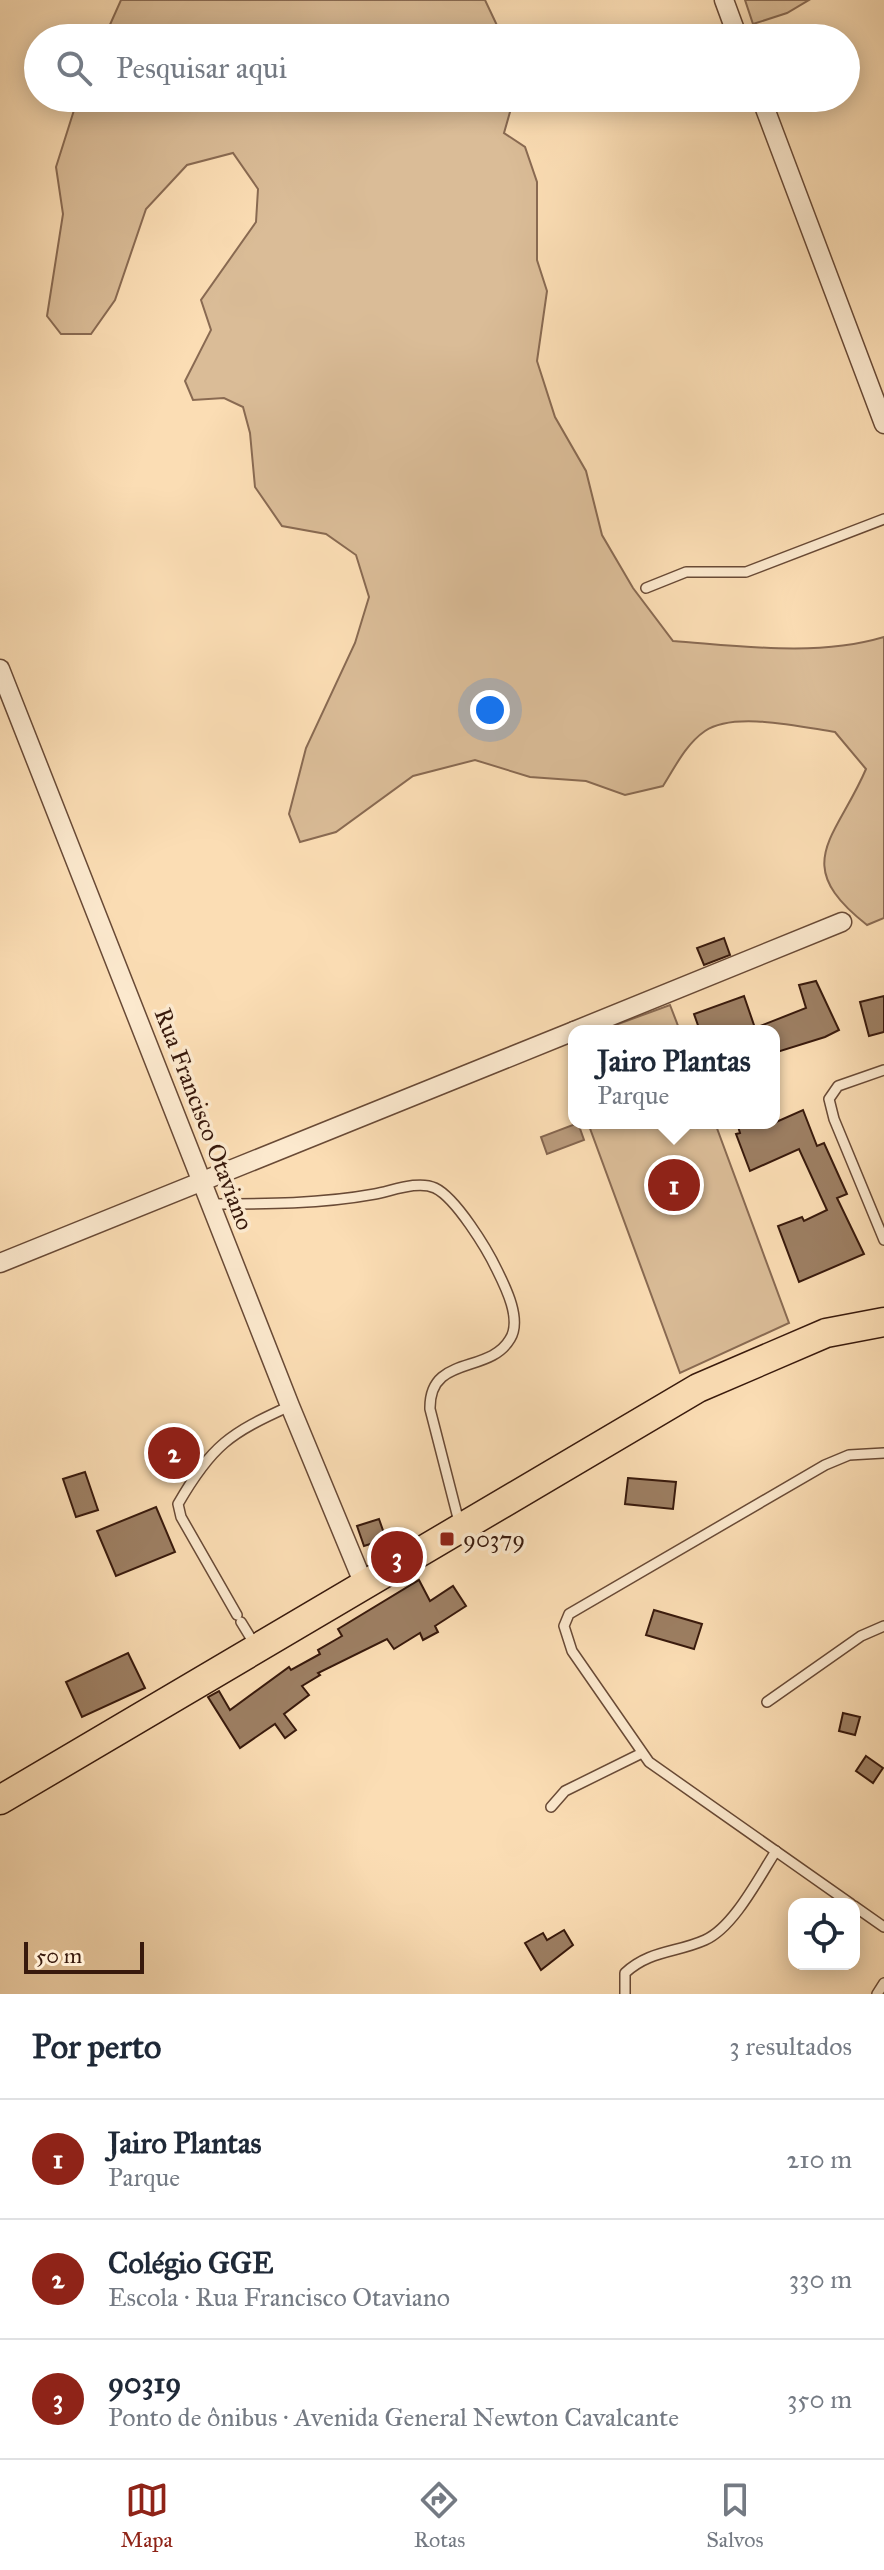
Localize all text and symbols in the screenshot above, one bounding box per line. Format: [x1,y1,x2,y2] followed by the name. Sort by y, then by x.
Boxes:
[24,24,860,112] search box
[52,46,96,90] icon: search
[116,50,287,86] text: Pesquisar aqui
[470,690,510,730] your location
[148,1004,260,1234] street label: Rua Francisco Otaviano
[568,1025,780,1129] popup
[597,1043,751,1079] text: Jairo Plantas
[597,1079,669,1111] text: Parque
[648,1155,700,1215] pin: 1
[148,1423,200,1483] pin: 2
[463,1524,525,1554] place label: 90379
[371,1527,423,1587] pin: 3
[438,1530,456,1548] marker: 90379
[788,1898,860,1970] map controls
[788,1898,860,1970] button: locate
[24,1938,144,1974] scale bar
[36,1942,82,1969] text: 50 m
[32,2026,161,2067] text: Por perto
[729,2030,852,2062] text: 3 resultados
[108,2125,262,2161] text: Jairo Plantas
[53,2143,63,2175] text: 1
[786,2143,852,2175] text: 210 m
[108,2161,180,2193] text: Parque
[108,2245,273,2281] text: Colégio GGE
[52,2263,64,2295] text: 2
[789,2263,852,2295] text: 330 m
[108,2281,450,2313] text: Escola · Rua Francisco Otaviano
[108,2365,181,2401] text: 90319
[53,2383,63,2415] text: 3
[787,2383,852,2415] text: 350 m
[108,2401,679,2433] text: Ponto de ônibus · Avenida General Newton Cavalcante
[120,2478,173,2553] tab: Mapa
[414,2478,465,2553] tab: Rotas
[706,2478,764,2553] tab: Salvos

